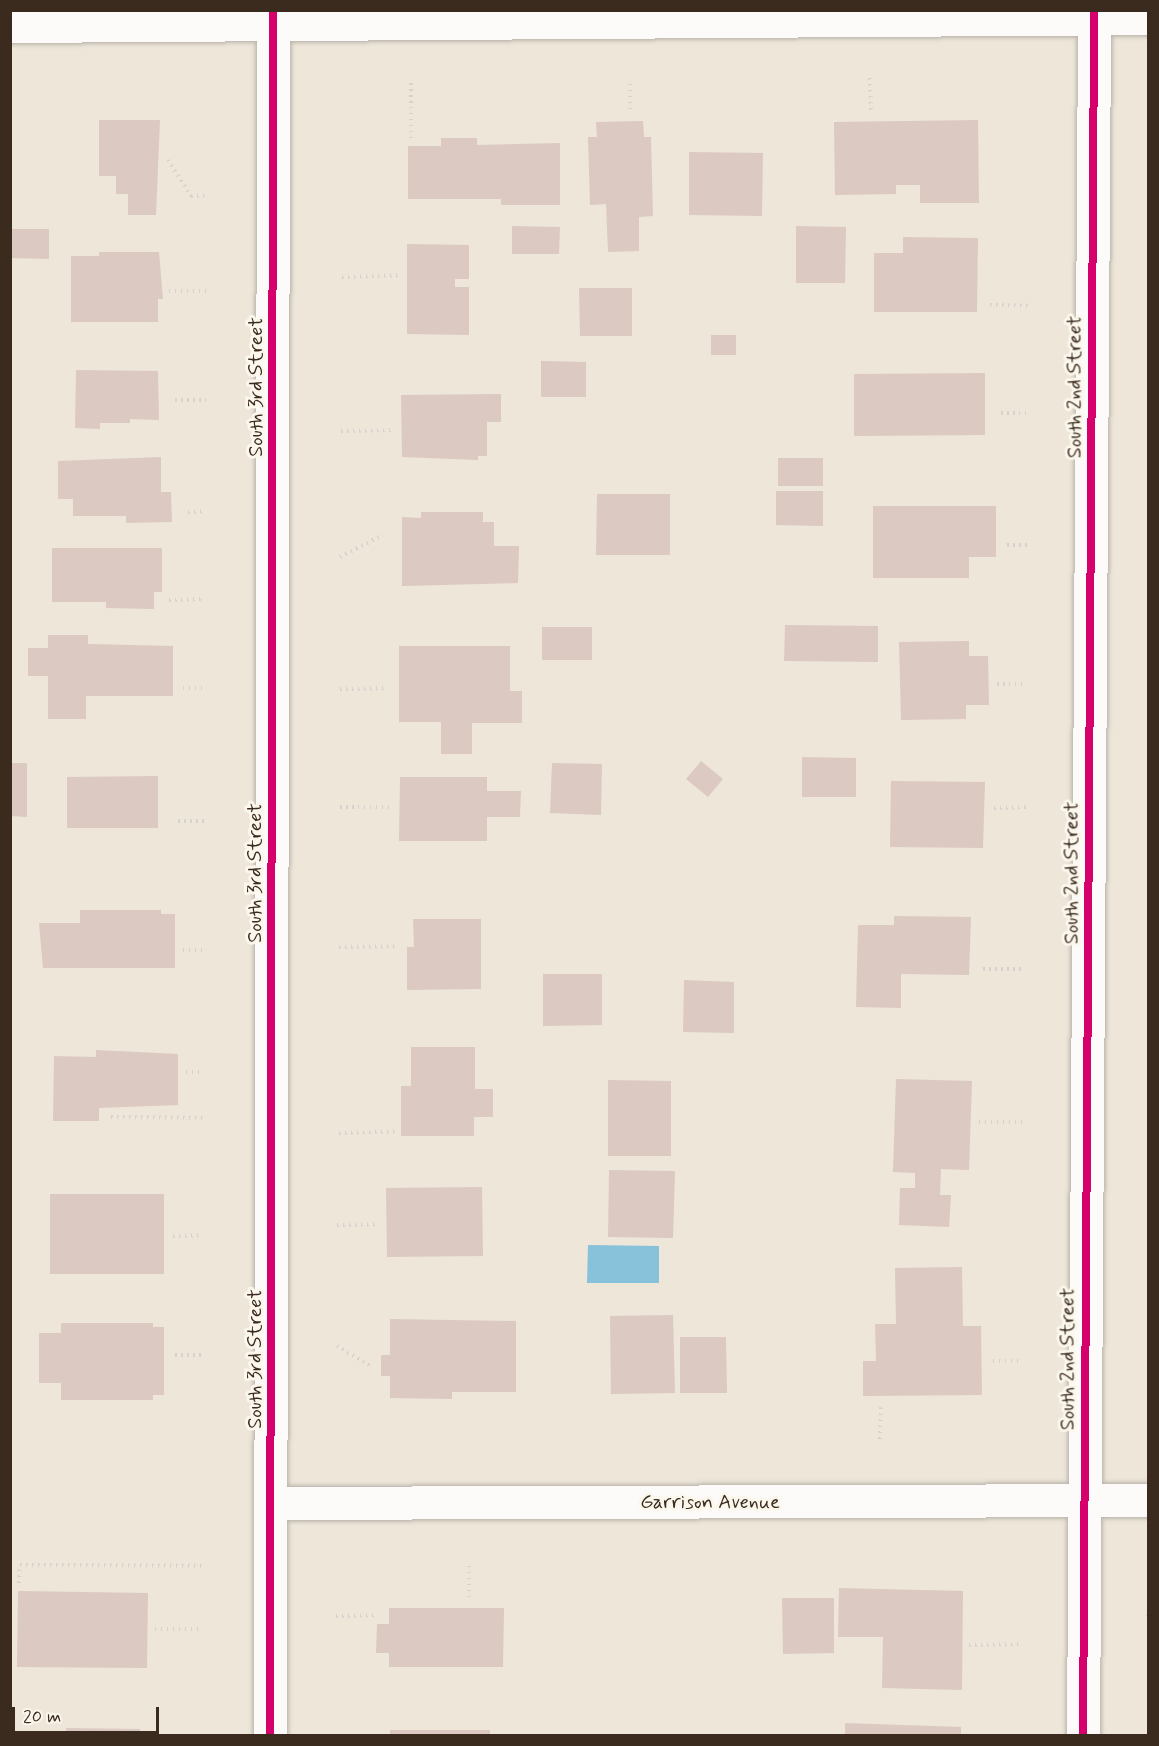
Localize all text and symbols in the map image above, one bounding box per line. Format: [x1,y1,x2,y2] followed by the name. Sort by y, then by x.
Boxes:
[1063,316,1087,458] street label: South 2nd Street
[244,318,268,456] street label: South 3rd Street
[1060,802,1084,944] street label: South 2nd Street
[243,804,267,942] street label: South 3rd Street
[1056,1288,1080,1430] street label: South 2nd Street
[243,1290,267,1428] street label: South 3rd Street
[640,1490,780,1514] street label: Garrison Avenue
[15,1695,162,1733] scale bar
[23,1705,61,1729] text: 20 m

